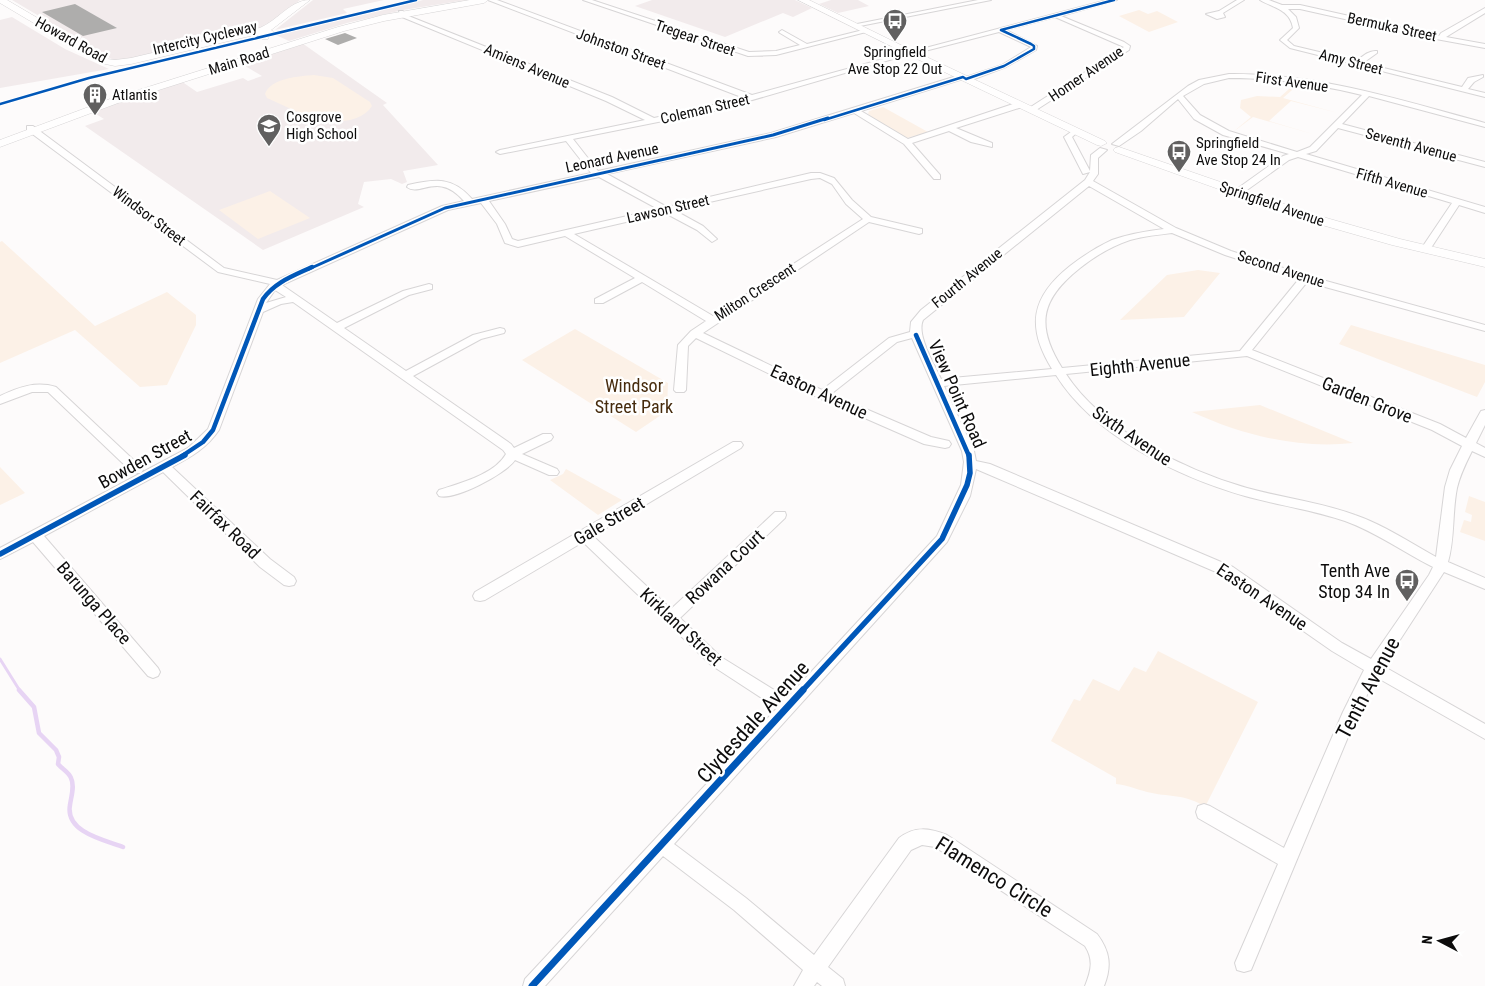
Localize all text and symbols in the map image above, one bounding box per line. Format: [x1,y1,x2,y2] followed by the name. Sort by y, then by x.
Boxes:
[882,8,908,42] bus stop icon: Springfield Ave Stop 22 Out
[1346,9,1438,45] street label: Bermuka Street
[32,13,110,67] street label: Howard Road
[653,16,737,60] street label: Tregear Street
[151,17,259,59] street label: Intercity Cycleway
[574,24,668,74] street label: Johnston Street
[482,40,572,92] street label: Amiens Avenue
[1045,42,1127,106] street label: Homer Avenue
[206,43,272,79] street label: Main Road
[848,43,942,78] place label: Springfield Ave Stop 22 Out
[1317,45,1385,79] street label: Amy Street
[1255,68,1329,96] street label: First Avenue
[82,82,108,116] building icon: Atlantis
[112,86,158,104] place label: Atlantis
[659,90,751,128] street label: Coleman Street
[286,108,357,143] place label: Cosgrove High School
[256,113,282,147] school or university icon: Cosgrove High School
[1363,124,1459,166] street label: Seventh Avenue
[1196,134,1281,169] place label: Springfield Ave Stop 24 In
[564,139,660,177] street label: Leonard Avenue
[1166,139,1192,173] bus stop icon: Springfield Ave Stop 24 In
[1354,164,1430,202] street label: Fifth Avenue
[1217,178,1327,230] street label: Springfield Avenue
[109,183,189,249] street label: Windsor Street
[625,191,711,227] street label: Lawson Street
[928,244,1006,312] street label: Fourth Avenue
[1235,246,1327,292] street label: Second Avenue
[711,259,799,325] street label: Milton Crescent
[924,337,991,451] street label: View Point Road
[1089,349,1191,380] street label: Eighth Avenue
[767,360,871,423] street label: Easton Avenue
[1319,372,1415,427] street label: Garden Grove
[595,375,673,417] park label: Windsor Street Park
[1089,401,1176,470] street label: Sixth Avenue
[95,424,195,493] street label: Bowden Street
[186,486,265,563] street label: Fairfax Road
[570,492,648,549] street label: Gale Street
[681,525,768,608] street label: Rowana Court
[53,557,136,648] street label: Barunga Place
[1213,559,1312,635] street label: Easton Avenue
[1318,560,1390,602] place label: Tenth Ave Stop 34 In
[1394,568,1420,602] bus stop icon: Tenth Ave Stop 34 In
[636,583,727,670] street label: Kirkland Street
[1331,633,1405,743] street label: Tenth Avenue
[692,656,814,788] street label: Clydesdale Avenue
[931,832,1057,923] street label: Flamenco Circle
[1415,916,1465,966] north arrow
[1419,935,1435,945] text: N

